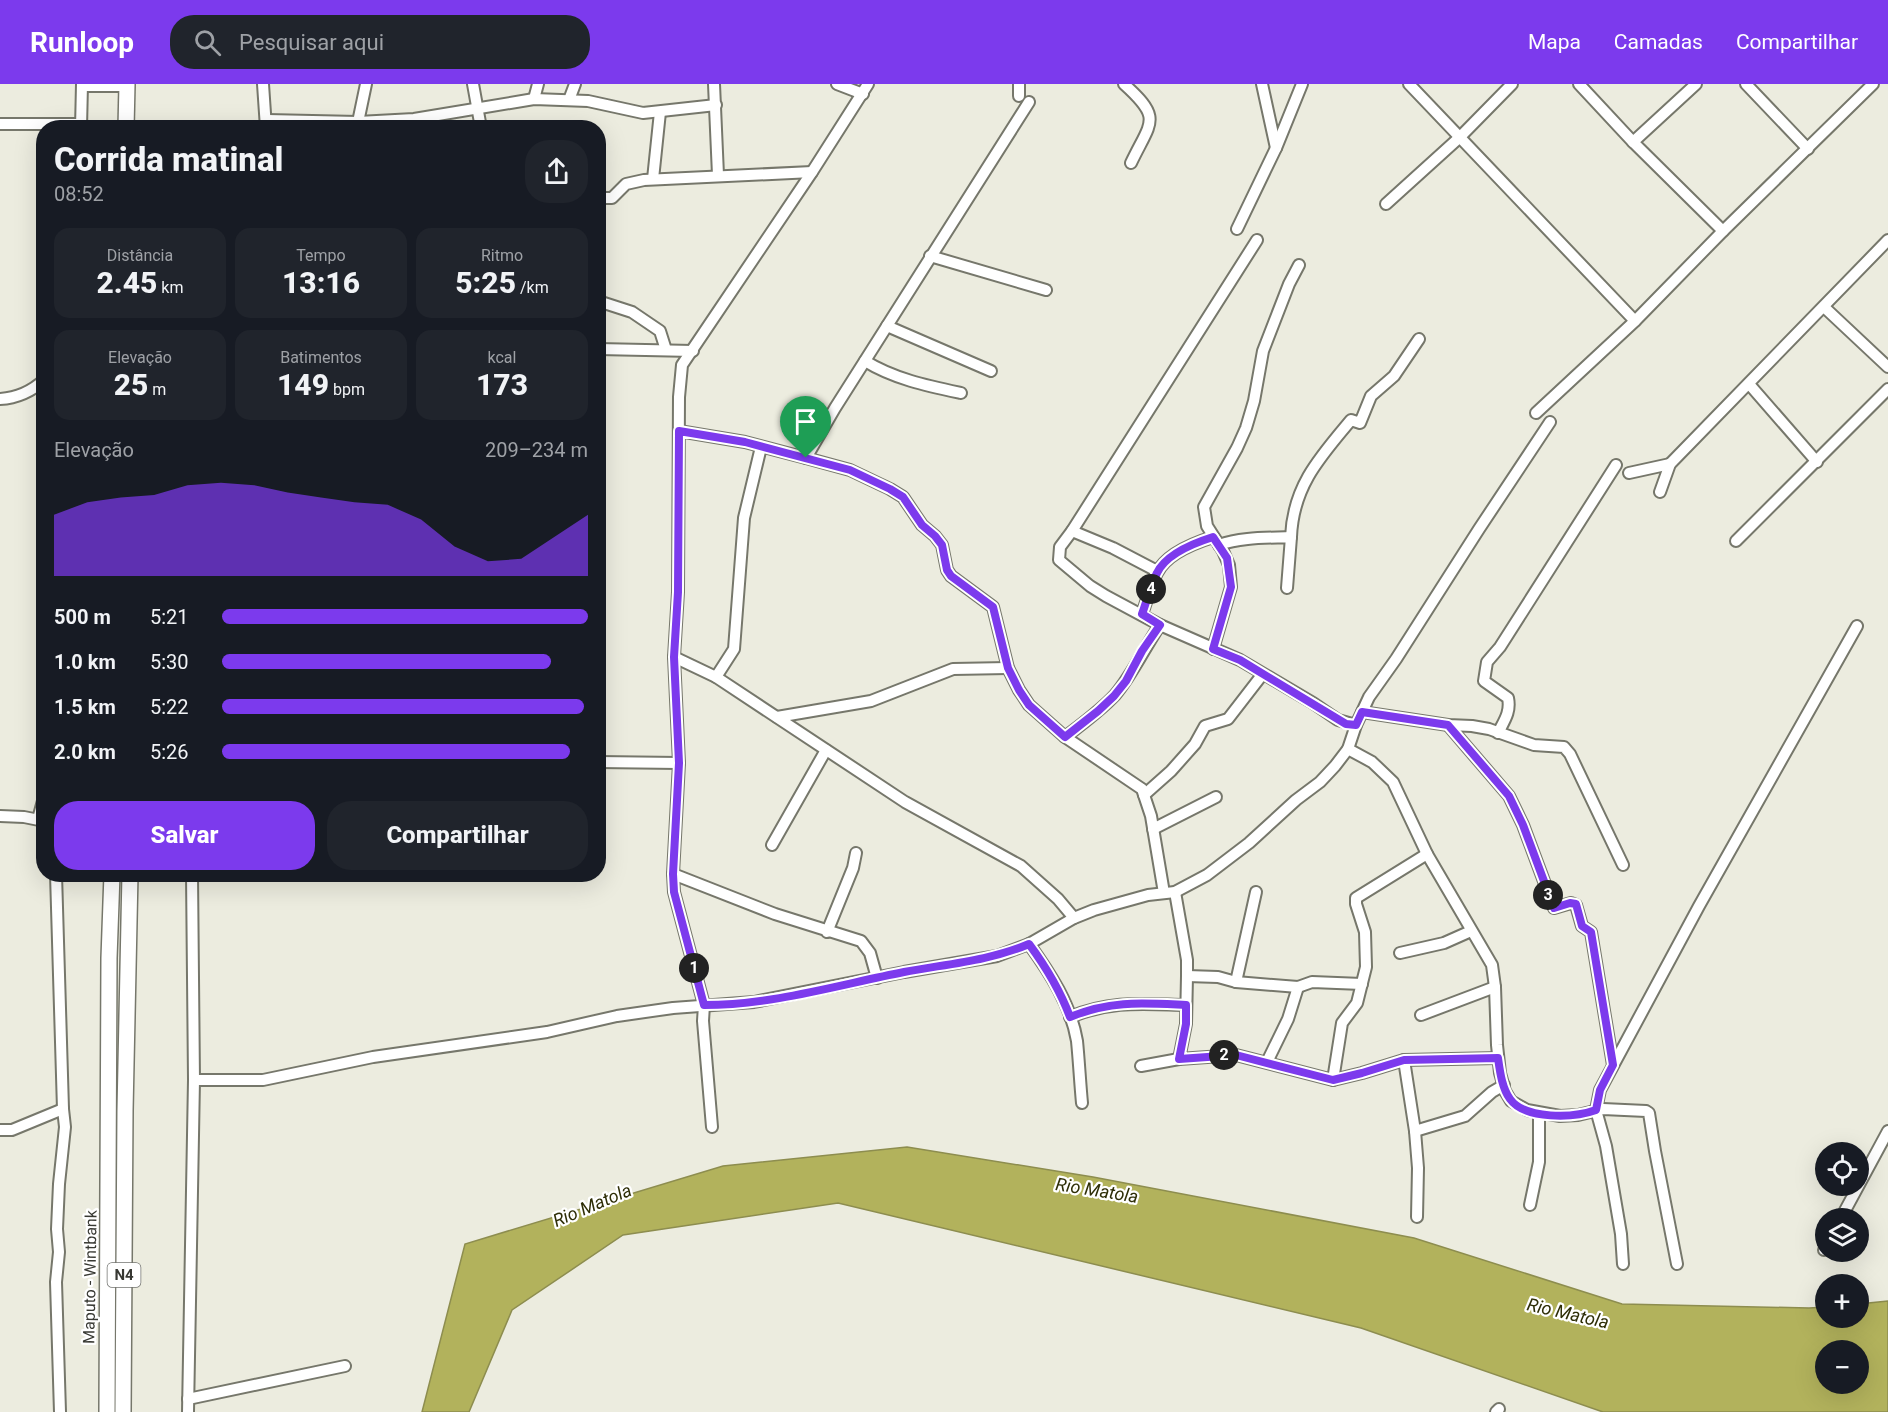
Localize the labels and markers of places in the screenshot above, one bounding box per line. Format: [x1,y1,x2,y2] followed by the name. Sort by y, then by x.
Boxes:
[780,396,831,458] pin
[1136,574,1166,604] pin: 4
[1533,880,1563,910] pin: 3
[679,953,709,983] pin: 1
[1209,1040,1239,1070] pin: 2

